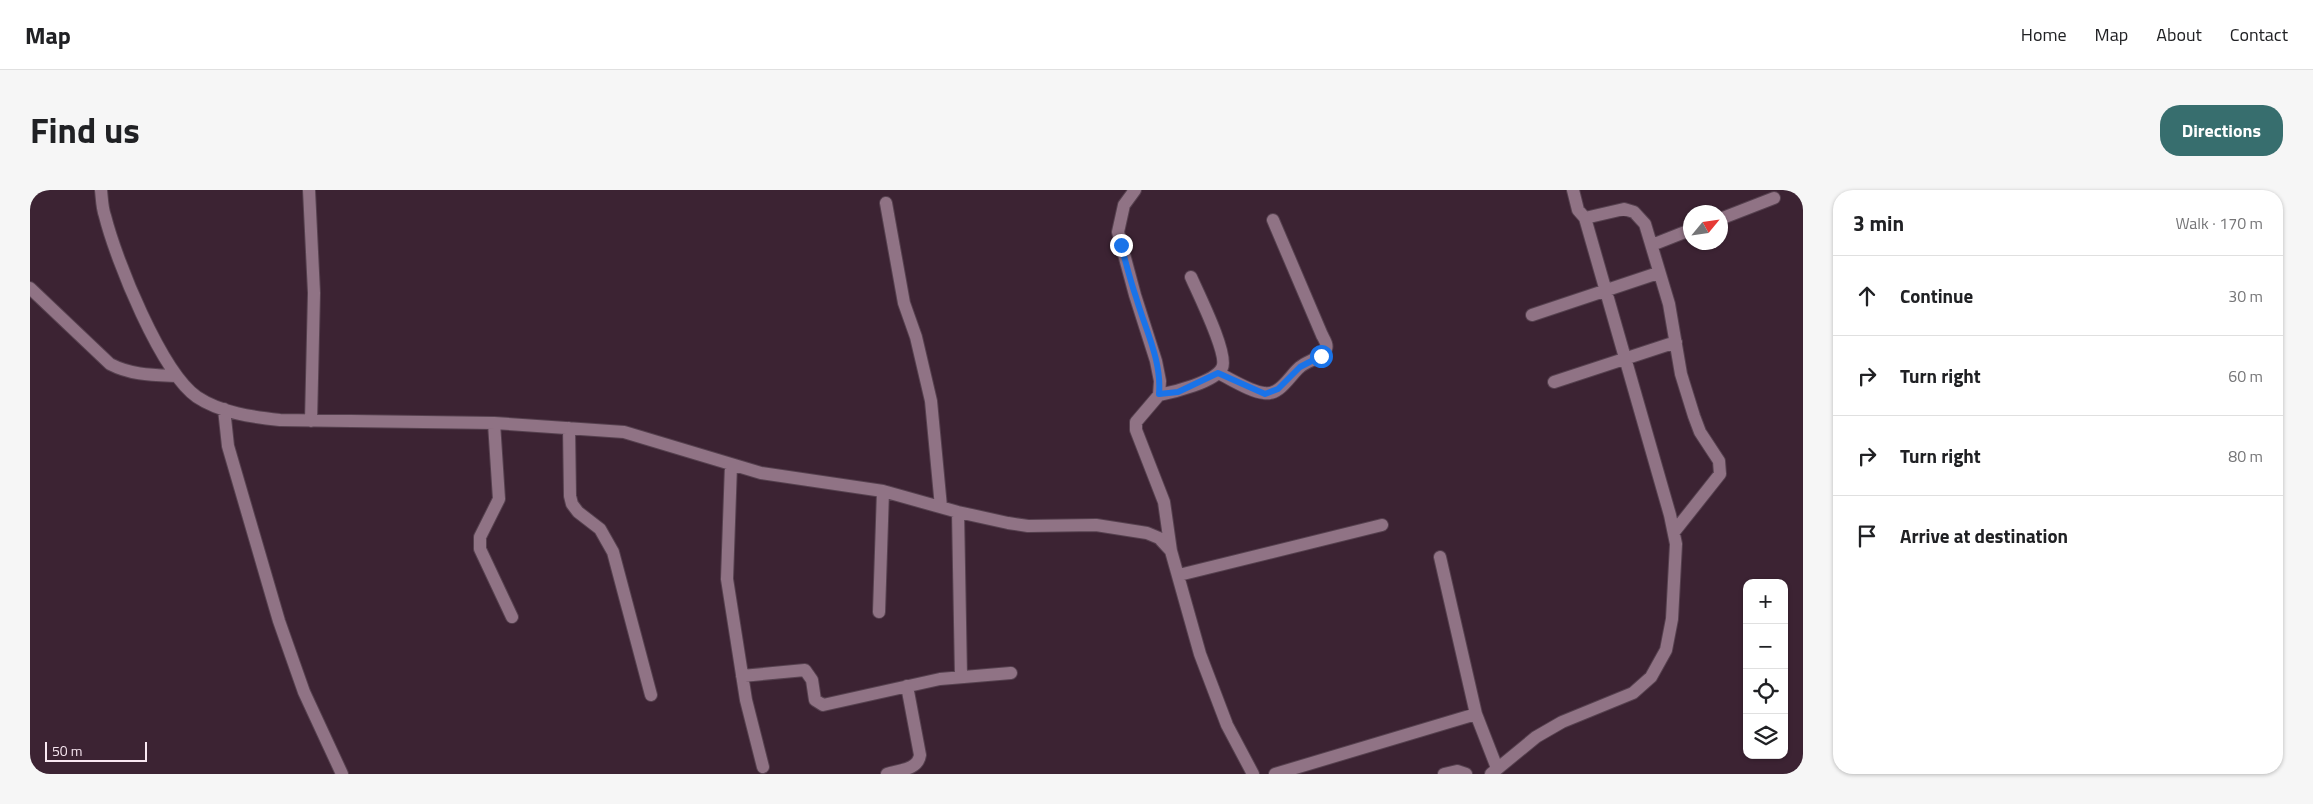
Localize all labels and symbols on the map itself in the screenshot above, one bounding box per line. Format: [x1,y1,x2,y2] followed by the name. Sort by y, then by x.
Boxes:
[1683,205,1728,250] north arrow
[1110,234,1133,257] route end
[1310,345,1333,368] route start
[45,739,148,762] scale bar

